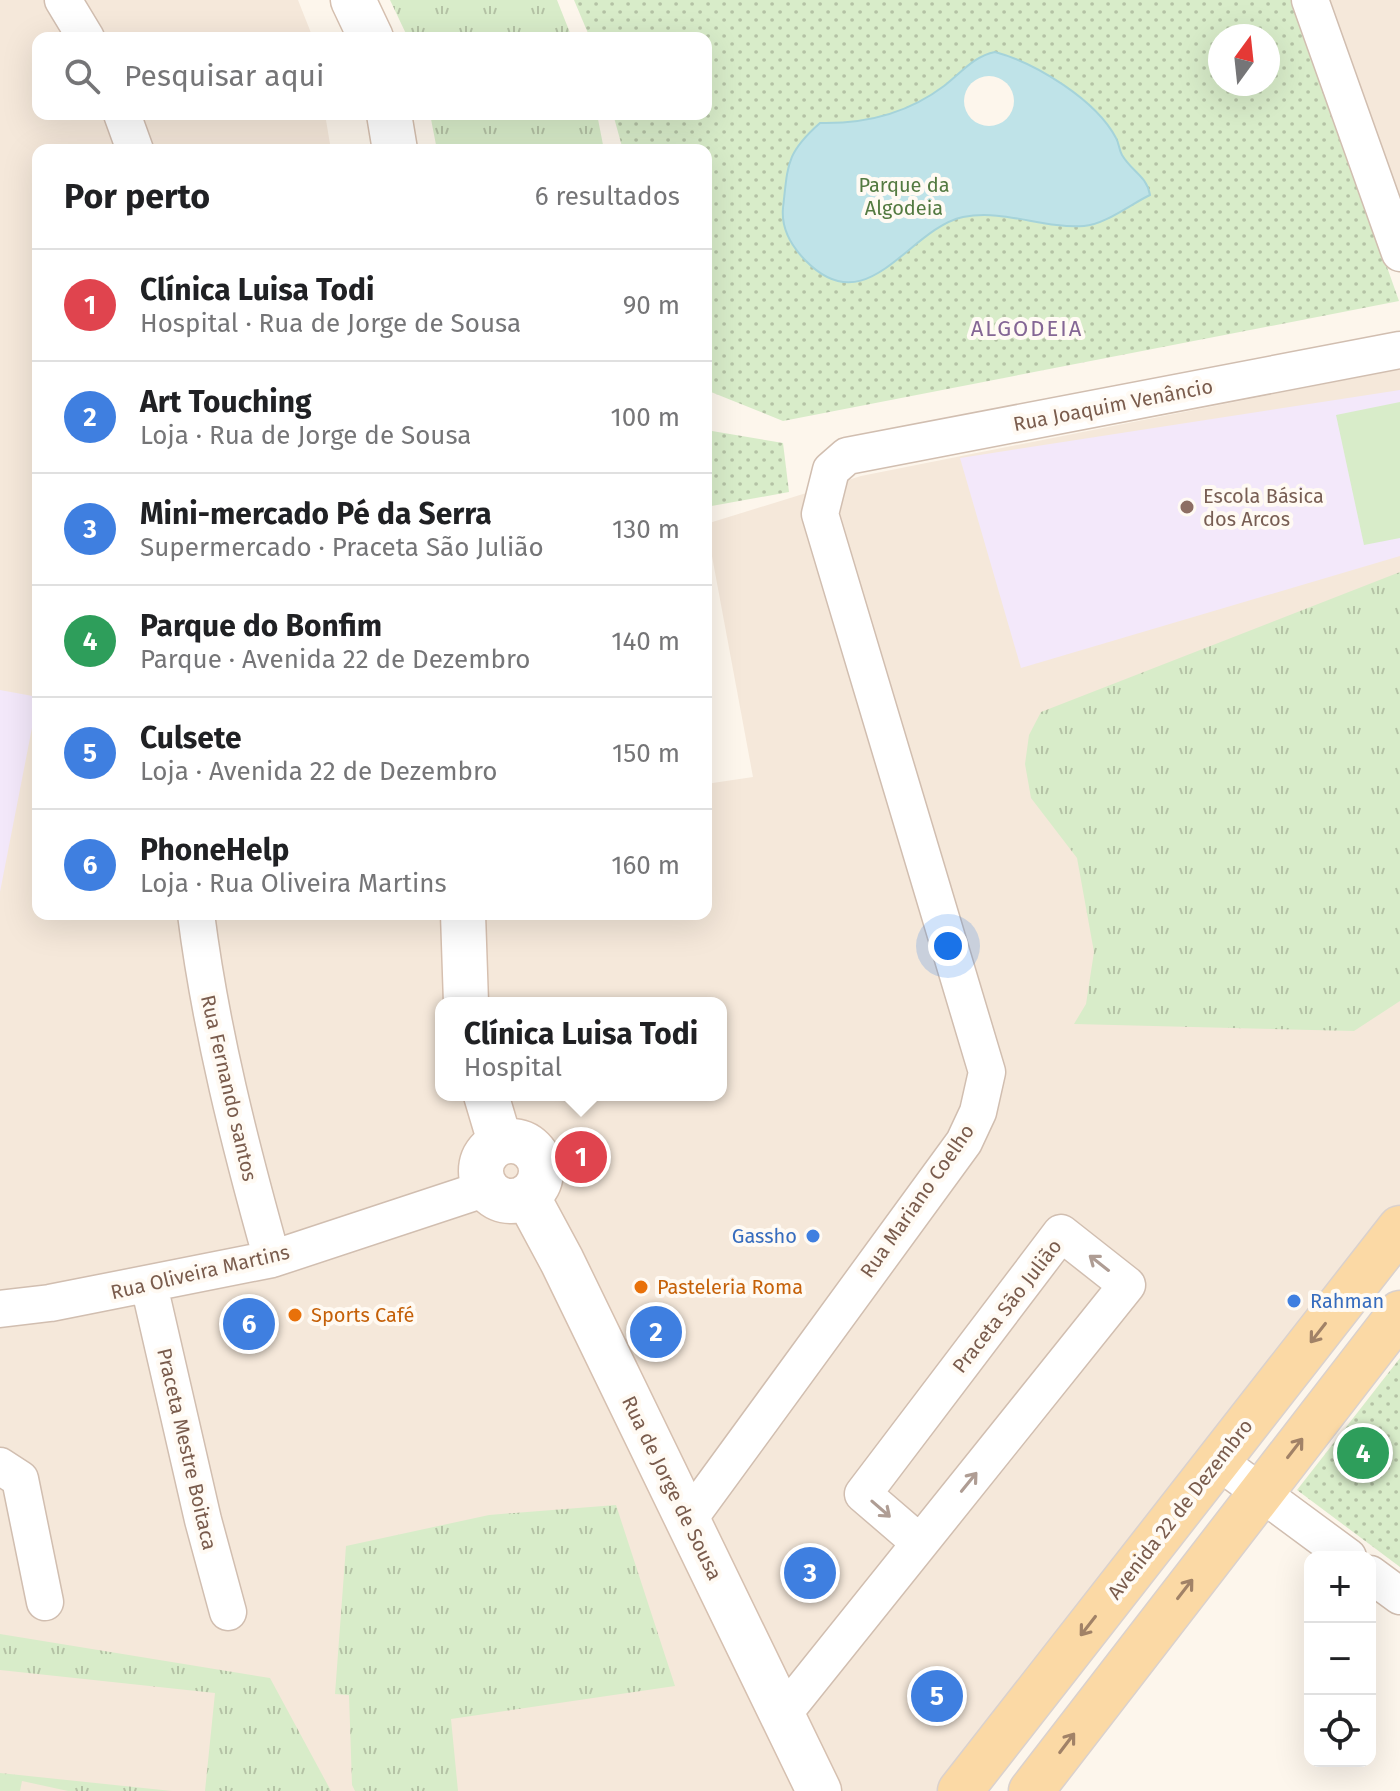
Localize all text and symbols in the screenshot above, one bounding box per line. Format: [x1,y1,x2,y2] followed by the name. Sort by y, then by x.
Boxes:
[1208,24,1280,96] north arrow
[32,32,712,120] search box
[60,54,104,98] icon: search
[124,58,325,94] text: Pesquisar aqui
[858,173,950,220] park label: Parque da Algodeia
[64,176,210,217] text: Por perto
[535,181,680,212] text: 6 resultados
[140,272,375,308] text: Clínica Luisa Todi
[84,290,96,321] text: 1
[623,290,680,321] text: 90 m
[140,308,521,339] text: Hospital · Rua de Jorge de Sousa
[971,315,1083,342] district label: ALGODEIA
[1011,374,1215,436] street label: Rua Joaquim Venâncio
[140,384,312,420] text: Art Touching
[83,402,97,433] text: 2
[611,402,680,433] text: 100 m
[140,420,471,451] text: Loja · Rua de Jorge de Sousa
[1203,484,1324,531] place label: Escola Básica dos Arcos
[140,496,492,532] text: Mini-mercado Pé da Serra
[1178,498,1196,516] marker: Escola Básica dos Arcos
[83,514,97,545] text: 3
[612,514,680,545] text: 130 m
[140,532,544,563] text: Supermercado · Praceta São Julião
[140,608,382,644] text: Parque do Bonfim
[83,626,97,657] text: 4
[611,626,680,657] text: 140 m
[140,644,530,675] text: Parque · Avenida 22 de Dezembro
[140,720,242,756] text: Culsete
[83,738,97,769] text: 5
[612,738,680,769] text: 150 m
[140,756,497,787] text: Loja · Avenida 22 de Dezembro
[140,832,289,868] text: PhoneHelp
[83,850,97,881] text: 6
[611,850,680,881] text: 160 m
[140,868,447,899] text: Loja · Rua Oliveira Martins
[928,926,968,966] your location
[196,992,262,1184] street label: Rua Fernando santos
[435,997,727,1101] popup
[464,1016,698,1052] text: Clínica Luisa Todi
[464,1052,562,1083] text: Hospital
[855,1120,979,1282] street label: Rua Mariano Coelho
[555,1127,607,1187] pin: 1
[732,1224,797,1248] place label: Gassho
[804,1227,822,1245] marker: Gassho
[947,1234,1067,1378] street label: Praceta São Julião
[108,1240,292,1304] street label: Rua Oliveira Martins
[1089,1254,1110,1272] one-way arrow
[657,1275,803,1299] place label: Pasteleria Roma
[632,1278,650,1296] marker: Pasteleria Roma
[1310,1289,1384,1313] place label: Rahman
[1285,1292,1303,1310] marker: Rahman
[223,1294,275,1354] pin: 6
[630,1302,682,1362] pin: 2
[311,1303,414,1327] place label: Sports Café
[286,1306,304,1324] marker: Sports Café
[1309,1322,1326,1343] one-way arrow
[152,1346,222,1552] street label: Praceta Mestre Boitaca
[617,1392,727,1584] street label: Rua de Jorge de Sousa
[1102,1414,1258,1604] street label: Avenida 22 de Dezembro
[1337,1423,1389,1483] pin: 4
[1286,1438,1303,1459] one-way arrow
[960,1472,978,1493] one-way arrow
[871,1500,891,1518] one-way arrow
[784,1543,836,1603] pin: 3
[1304,1551,1376,1767] map controls
[1304,1551,1376,1623] button: +
[1176,1579,1193,1600] one-way arrow
[1079,1615,1097,1636] one-way arrow
[1304,1623,1376,1695] button: −
[911,1666,963,1726] pin: 5
[1304,1695,1376,1767] button: locate
[1058,1733,1075,1754] one-way arrow

